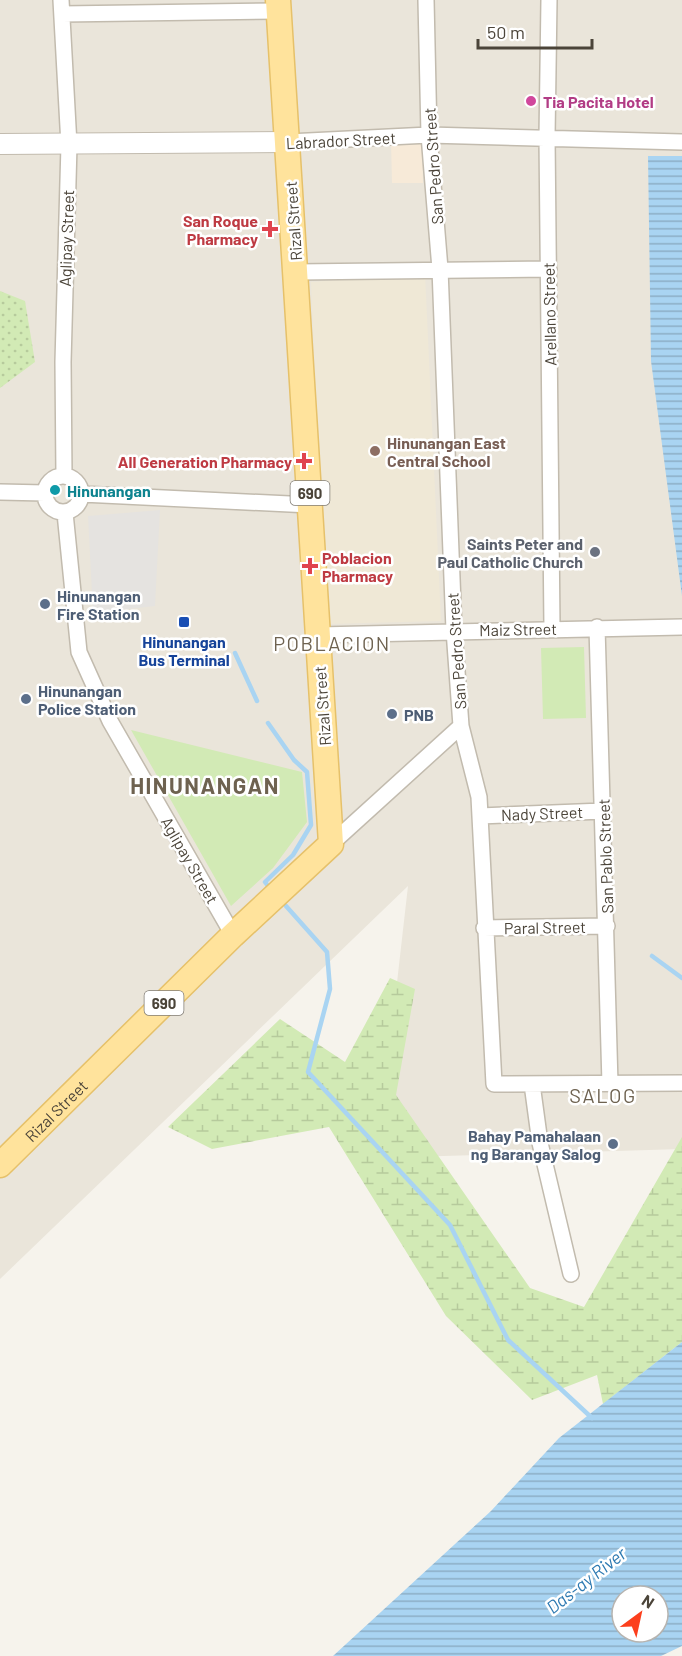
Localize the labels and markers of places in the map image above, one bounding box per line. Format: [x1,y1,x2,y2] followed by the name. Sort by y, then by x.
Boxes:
[543,92,654,111] place label: Tia Pacita Hotel
[524,94,538,108] marker: Tia Pacita Hotel
[183,211,258,248] place label: San Roque Pharmacy
[263,222,277,236] marker: San Roque Pharmacy
[387,433,506,470] place label: Hinunangan East Central School
[368,444,382,458] marker: Hinunangan East Central School
[118,452,292,471] place label: All Generation Pharmacy
[297,454,311,468] marker: All Generation Pharmacy
[67,481,151,500] place label: Hinunangan
[48,483,62,497] marker: Hinunangan
[437,534,583,571] place label: Saints Peter and Paul Catholic Church
[588,545,602,559] marker: Saints Peter and Paul Catholic Church
[322,548,393,585] place label: Poblacion Pharmacy
[303,559,317,573] marker: Poblacion Pharmacy
[57,586,141,623] place label: Hinunangan Fire Station
[38,597,52,611] marker: Hinunangan Fire Station
[177,615,191,629] marker: Hinunangan Bus Terminal
[138,632,230,669] place label: Hinunangan Bus Terminal
[38,681,136,718] place label: Hinunangan Police Station
[19,692,33,706] marker: Hinunangan Police Station
[404,705,434,724] place label: PNB
[385,707,399,721] marker: PNB
[468,1126,601,1163] place label: Bahay Pamahalaan ng Barangay Salog
[606,1137,620,1151] marker: Bahay Pamahalaan ng Barangay Salog

